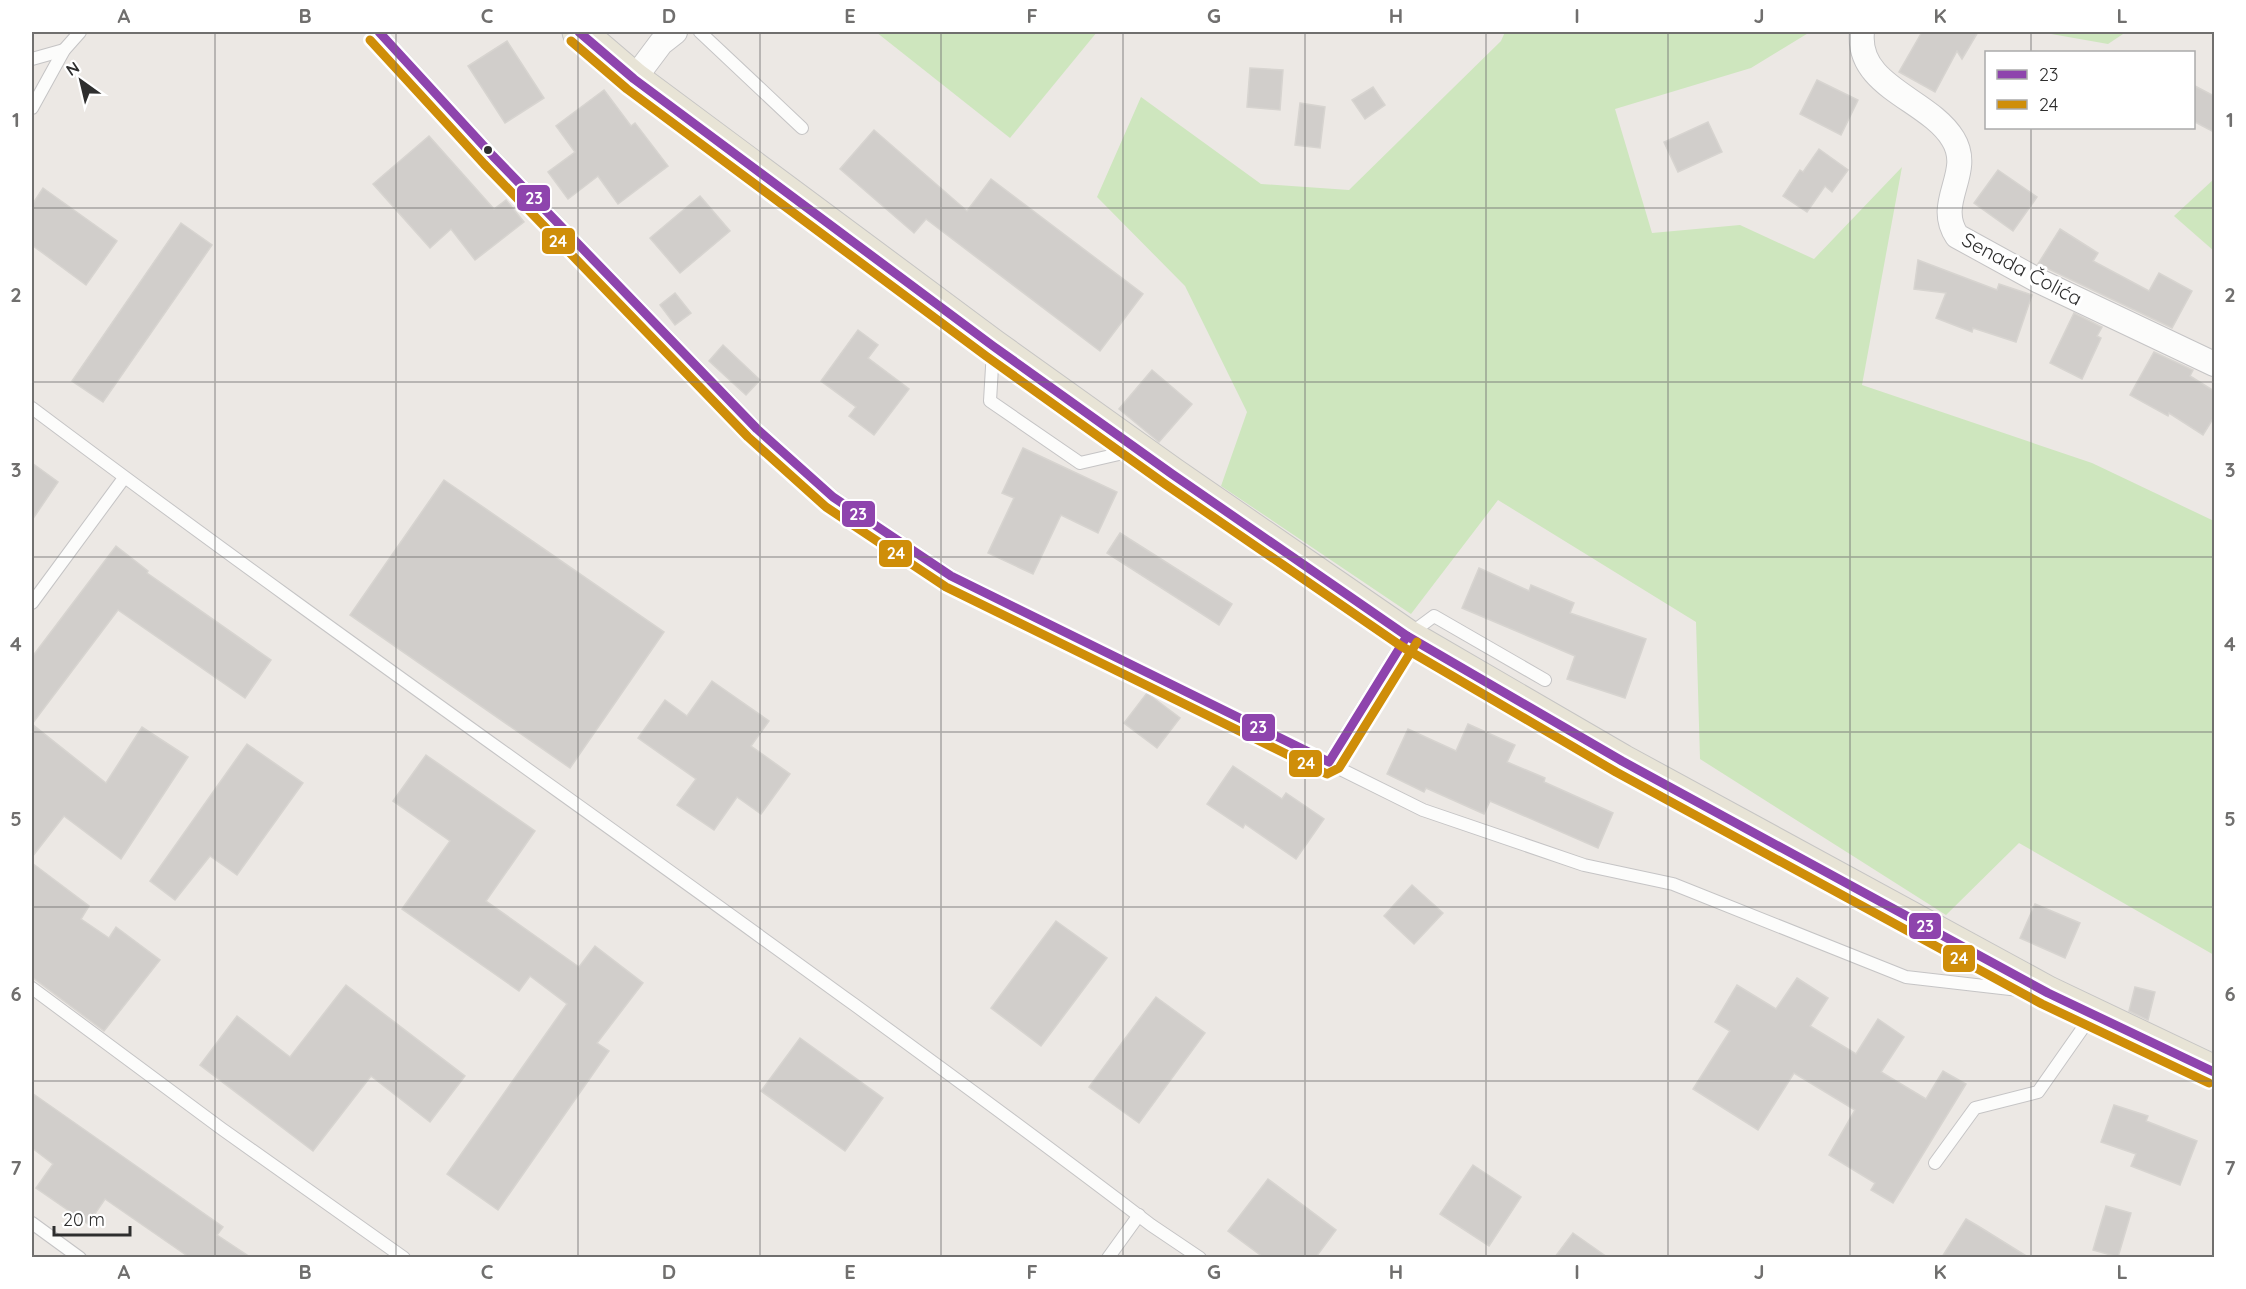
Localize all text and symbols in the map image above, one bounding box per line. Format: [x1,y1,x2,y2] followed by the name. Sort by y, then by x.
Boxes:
[118,3,131,28] text: A
[298,3,312,28] text: B
[481,3,494,28] text: C
[662,3,676,28] text: D
[844,3,856,28] text: E
[1026,3,1038,28] text: F
[1207,3,1221,28] text: G
[1389,3,1403,28] text: H
[1574,3,1580,28] text: I
[1753,3,1765,28] text: J
[1933,3,1947,28] text: K
[2116,3,2128,28] text: L
[51,51,111,111] north arrow
[1985,51,2195,129] legend
[62,57,83,80] text: N
[2039,63,2058,86] text: 23
[2039,93,2058,116] text: 24
[12,107,20,132] text: 1
[2226,107,2234,132] text: 1
[482,144,494,156] unlabelled marker
[516,184,551,212] line badge: 23
[525,188,543,208] text: 23
[1958,226,2087,311] street label: Senada Čolića
[541,227,576,255] line badge: 24
[549,231,568,251] text: 24
[10,282,22,307] text: 2
[2224,282,2236,307] text: 2
[11,457,21,482] text: 3
[2225,457,2235,482] text: 3
[841,500,876,528] line badge: 23
[849,504,867,524] text: 23
[878,539,913,568] line badge: 24
[887,543,906,563] text: 24
[10,631,22,656] text: 4
[2224,631,2236,656] text: 4
[1241,713,1276,742] line badge: 23
[1249,717,1267,737] text: 23
[1288,749,1323,778] line badge: 24
[1297,753,1316,773] text: 24
[10,806,22,831] text: 5
[2224,806,2236,831] text: 5
[1908,912,1942,940] line badge: 23
[1916,916,1934,936] text: 23
[1942,944,1976,973] line badge: 24
[1950,948,1969,968] text: 24
[10,981,22,1006] text: 6
[2224,981,2236,1006] text: 6
[11,1155,22,1180] text: 7
[2225,1155,2236,1180] text: 7
[54,1199,130,1237] scale bar
[63,1208,105,1231] text: 20 m
[118,1259,131,1284] text: A
[298,1259,312,1284] text: B
[481,1259,494,1284] text: C
[662,1259,676,1284] text: D
[844,1259,856,1284] text: E
[1026,1259,1038,1284] text: F
[1207,1259,1221,1284] text: G
[1389,1259,1403,1284] text: H
[1574,1259,1580,1284] text: I
[1753,1259,1765,1284] text: J
[1933,1259,1947,1284] text: K
[2116,1259,2128,1284] text: L

